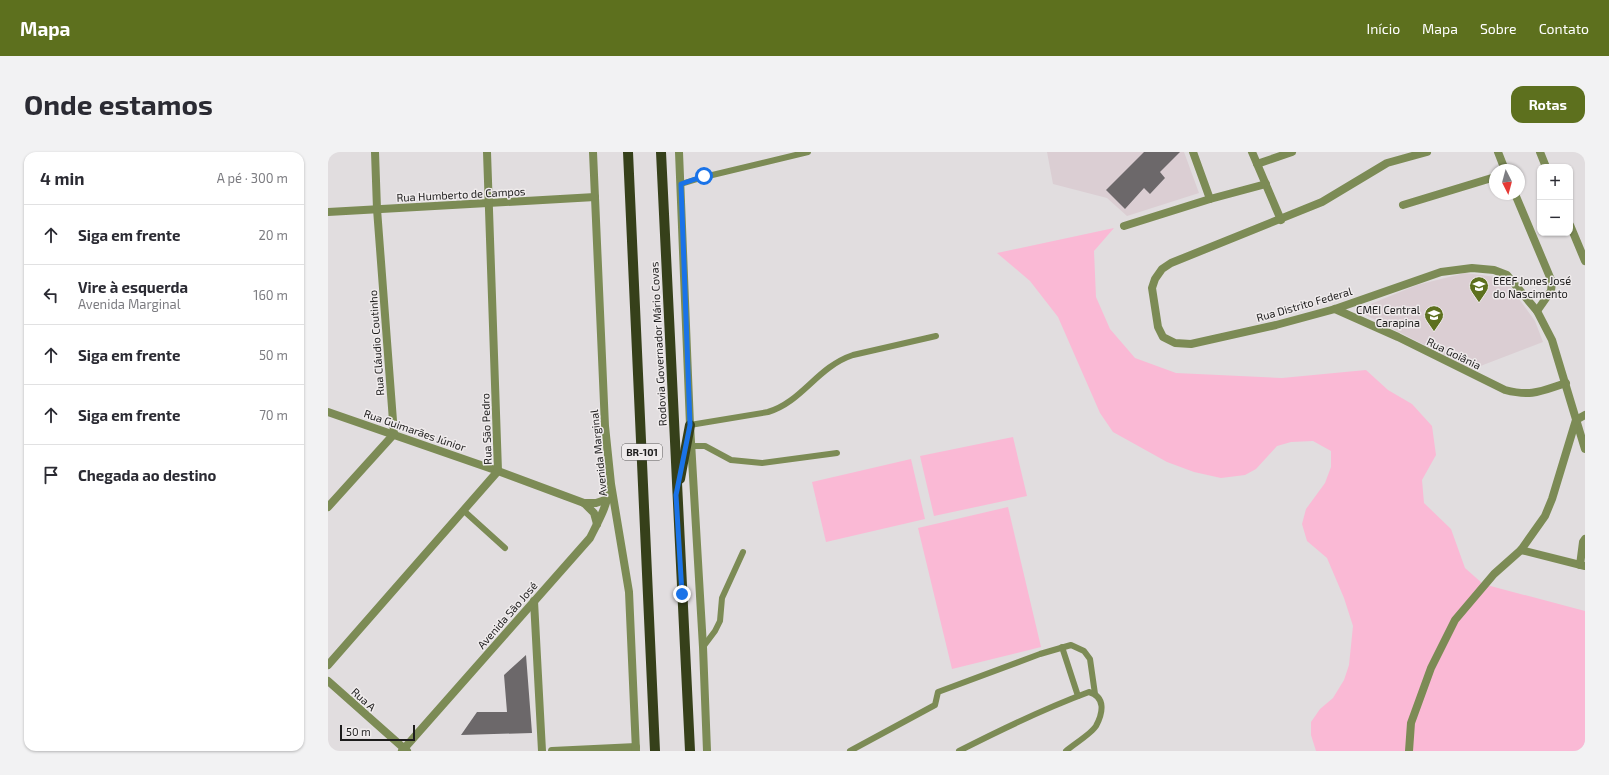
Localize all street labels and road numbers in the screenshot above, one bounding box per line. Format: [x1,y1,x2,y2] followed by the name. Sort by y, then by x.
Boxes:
[396,184,526,204] street label: Rua Humberto de Campos
[647,261,669,427] street label: Rodovia Governador Mário Covas
[1255,284,1354,324] street label: Rua Distrito Federal
[366,290,386,396] street label: Rua Cláudio Coutinho
[1425,334,1483,372] street label: Rua Goiânia
[478,393,494,465] street label: Rua São Pedro
[362,406,468,454] street label: Rua Guimarães Júnior
[587,408,609,497] street label: Avenida Marginal
[622,444,662,460] road number: BR-101
[474,579,540,651] street label: Avenida São José
[349,685,379,713] street label: Rua A

